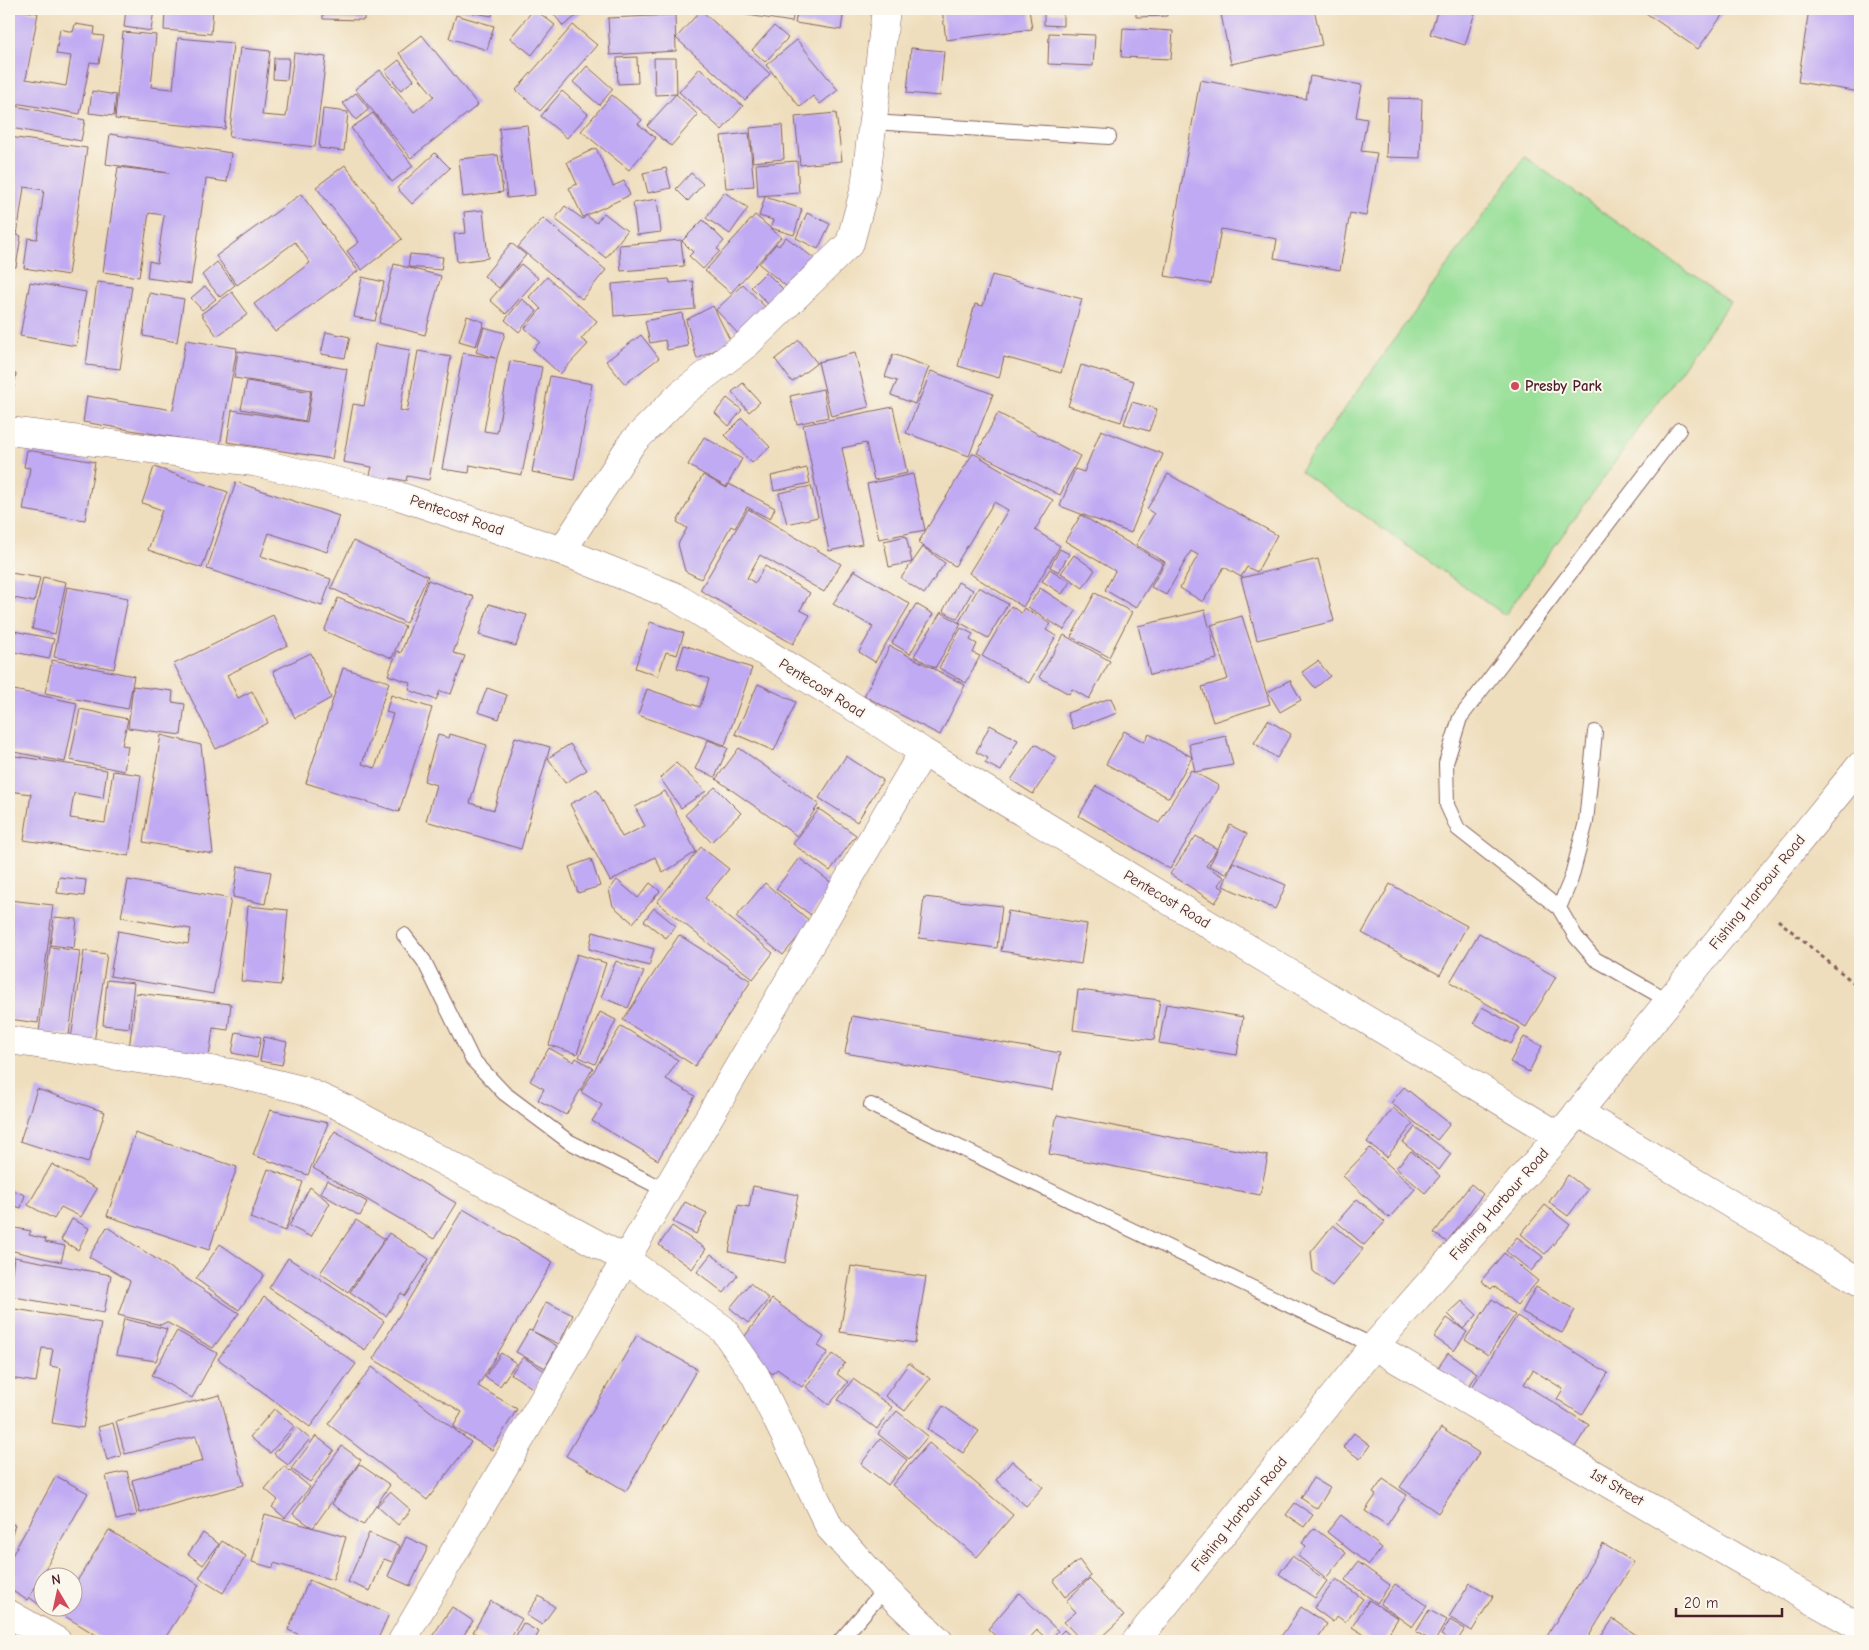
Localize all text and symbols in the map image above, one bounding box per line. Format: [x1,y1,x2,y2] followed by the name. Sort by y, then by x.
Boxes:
[1525,377,1603,395] place label: Presby Park
[1509,380,1521,392] marker: Presby Park
[408,491,506,539] street label: Pentecost Road
[776,654,868,722] street label: Pentecost Road
[1705,831,1809,953] street label: Fishing Harbour Road
[1120,866,1214,932] street label: Pentecost Road
[1445,1144,1553,1264] street label: Fishing Harbour Road
[1187,1453,1291,1575] street label: Fishing Harbour Road
[1587,1464,1648,1510] street label: 1st Street
[32,1568,82,1618] north arrow
[50,1571,62,1589] text: N
[1676,1585,1783,1617] scale bar
[1684,1594,1718,1612] text: 20 m

